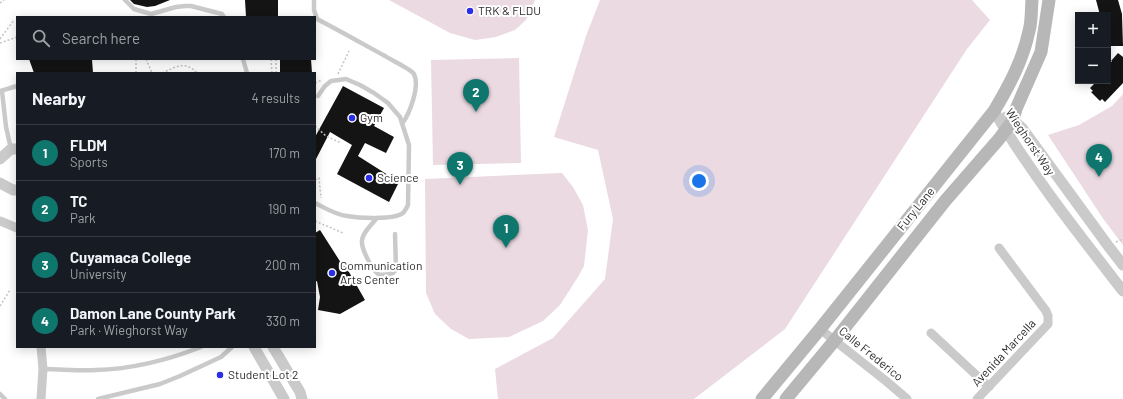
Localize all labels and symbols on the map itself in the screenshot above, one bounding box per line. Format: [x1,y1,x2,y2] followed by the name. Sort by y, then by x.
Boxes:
[478,3,541,17] place label: TRK & FLDU
[465,6,475,16] marker: TRK & FLDU
[463,79,489,112] pin: 2
[1003,105,1059,178] street label: Wieghorst Way
[360,110,383,124] place label: Gym
[347,113,357,123] marker: Gym
[1086,144,1112,177] pin: 4
[447,152,473,185] pin: 3
[377,170,419,184] place label: Science
[689,171,709,191] your location
[364,173,374,183] marker: Science
[894,184,937,233] street label: Fury Lane
[493,215,519,248] pin: 1
[340,258,422,286] place label: Communication Arts Center
[327,268,337,278] marker: Communication Arts Center
[969,316,1038,389] street label: Avenida Marcella
[837,323,906,383] street label: Calle Frederico
[228,367,298,381] place label: Student Lot 2
[215,370,225,380] marker: Student Lot 2

